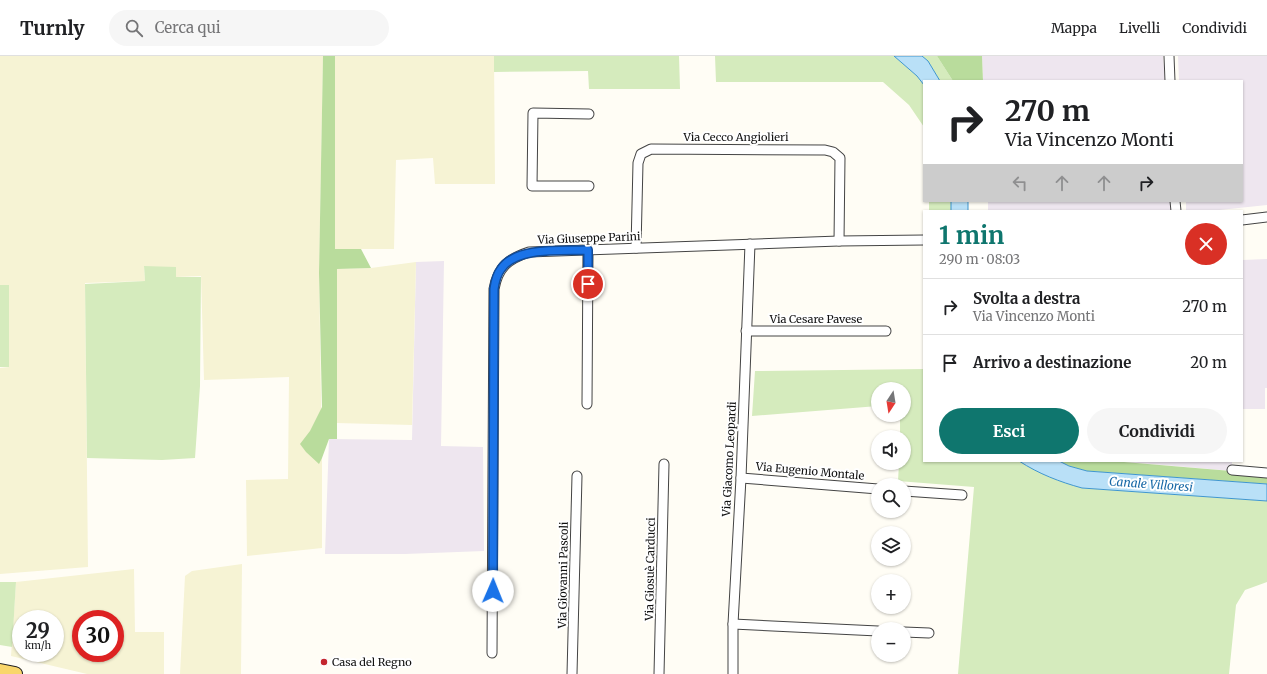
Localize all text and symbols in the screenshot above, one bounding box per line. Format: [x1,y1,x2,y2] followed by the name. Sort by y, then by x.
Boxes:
[109,10,389,46] search box
[20,16,85,40] text: Turnly
[123,17,145,39] icon: search
[155,18,221,37] text: Cerca qui
[1051,19,1097,37] text: Mappa
[1119,19,1160,37] text: Livelli
[1182,19,1247,37] text: Condividi
[1005,93,1090,129] text: 270 m
[939,96,991,148] icon: right
[1005,128,1174,151] text: Via Vincenzo Monti
[683,130,789,144] street label: Via Cecco Angiolieri
[1009,172,1031,194] icon: left
[1051,172,1073,194] icon: ahead
[1093,172,1115,194] icon: ahead
[1135,172,1157,194] icon: right
[939,220,1004,251] text: 1 min
[1185,223,1227,265] button: close
[536,229,641,247] street label: Via Giuseppe Parini
[939,251,1020,268] text: 290 m · 08:03
[571,267,605,301] pin
[577,273,599,295] icon: arrive
[973,289,1080,308] text: Svolta a destra
[939,296,961,318] icon: right
[1182,297,1227,316] text: 270 m
[973,308,1095,325] text: Via Vincenzo Monti
[769,312,863,326] street label: Via Cesare Pavese
[939,352,961,374] icon: arrive
[973,353,1131,372] text: Arrivo a destinazione
[1190,353,1227,372] text: 20 m
[871,382,911,422] north arrow
[871,382,911,662] map controls
[719,401,739,518] street label: Via Giacomo Leopardi
[939,408,1079,454] button: Esci
[1087,408,1227,454] button: Condividi
[871,430,911,470] button: sound
[754,459,865,483] street label: Via Eugenio Montale
[1109,474,1194,494] water label: Canale Villoresi
[871,478,911,518] button: search
[642,517,658,622] street label: Via Giosuè Carducci
[555,521,571,630] street label: Via Giovanni Pascoli
[871,526,911,566] button: layers
[472,570,514,612] position arrow
[871,574,911,614] button: +
[72,610,124,662] speed limit sign: 30
[26,618,50,643] text: 29
[871,622,911,662] button: −
[25,639,51,652] text: km/h
[332,655,412,669] place label: Casa del Regno
[319,657,329,667] marker: Casa del Regno

